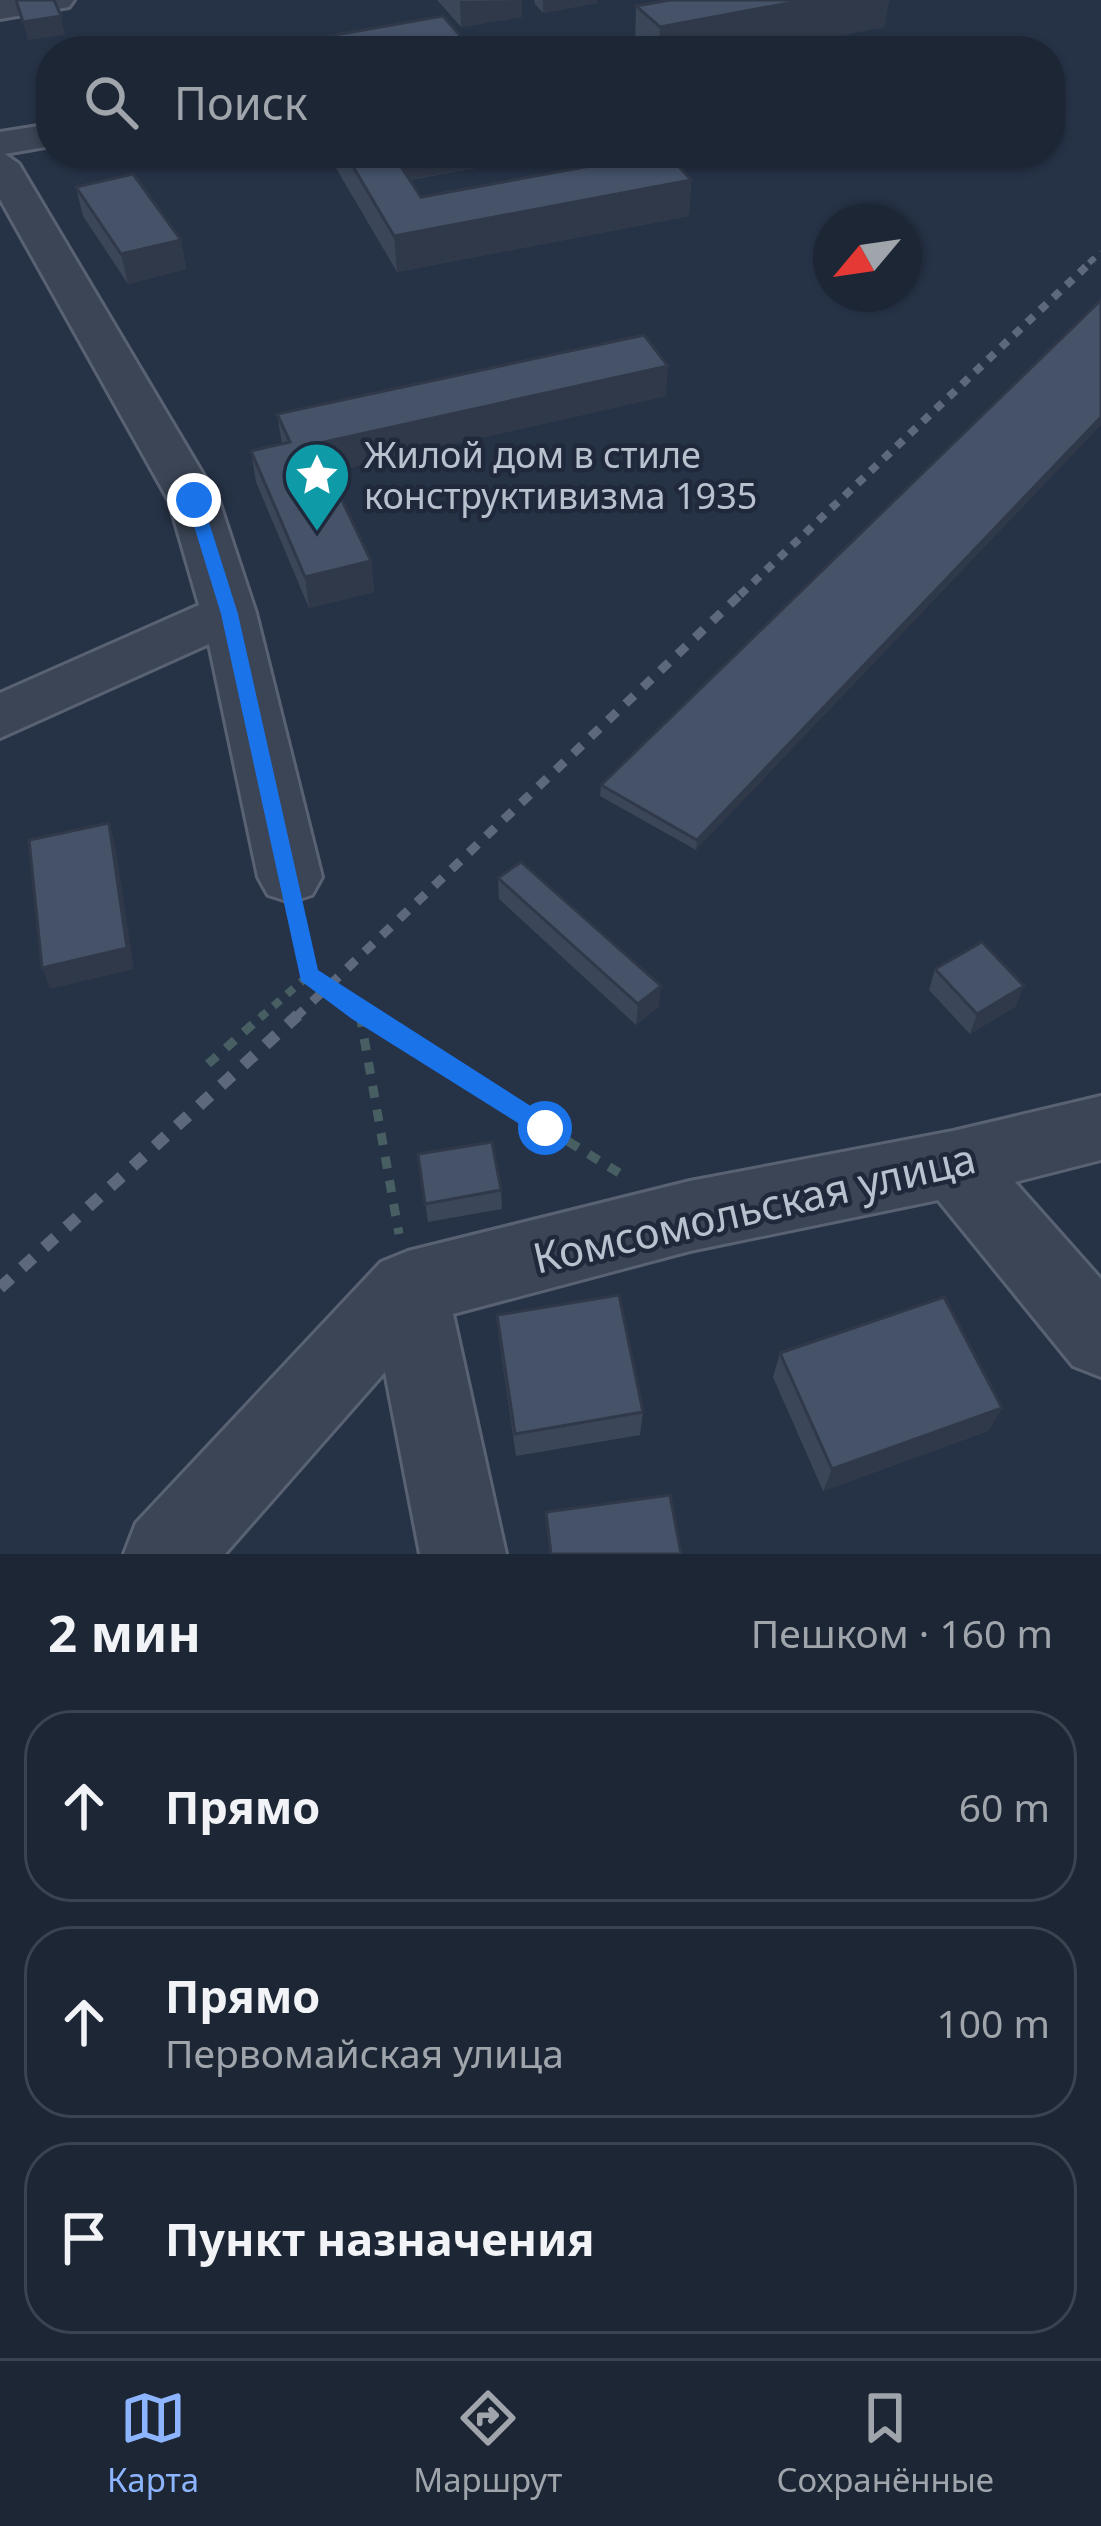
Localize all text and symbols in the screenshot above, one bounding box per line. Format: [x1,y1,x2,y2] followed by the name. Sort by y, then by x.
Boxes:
[36,36,1065,168] search box
[78,69,144,135] icon: search
[174,72,308,133] text: Поиск
[813,204,921,312] north arrow
[364,430,757,520] place label: Жилой дом в стиле конструктивизма 1935
[282,440,352,534] place icon: Жилой дом в стиле конструктивизма 1935
[167,473,221,527] route end
[518,1101,572,1155] route start
[527,1128,981,1286] street label: Комсомольская улица
[48,1597,201,1667] text: 2 мин
[751,1606,1053,1659] text: Пешком · 160 m
[51,1773,117,1839] icon: ahead
[165,1776,320,1837] text: Прямо
[959,1780,1050,1833] text: 60 m
[165,1965,320,2026] text: Прямо
[51,1989,117,2055] icon: ahead
[936,1996,1050,2049] text: 100 m
[165,2026,564,2079] text: Первомайская улица
[51,2205,117,2271] icon: arrive
[165,2208,595,2269] text: Пункт назначения
[107,2385,199,2502] tab: Карта
[413,2385,562,2502] tab: Маршрут
[776,2385,994,2502] tab: Сохранённые

